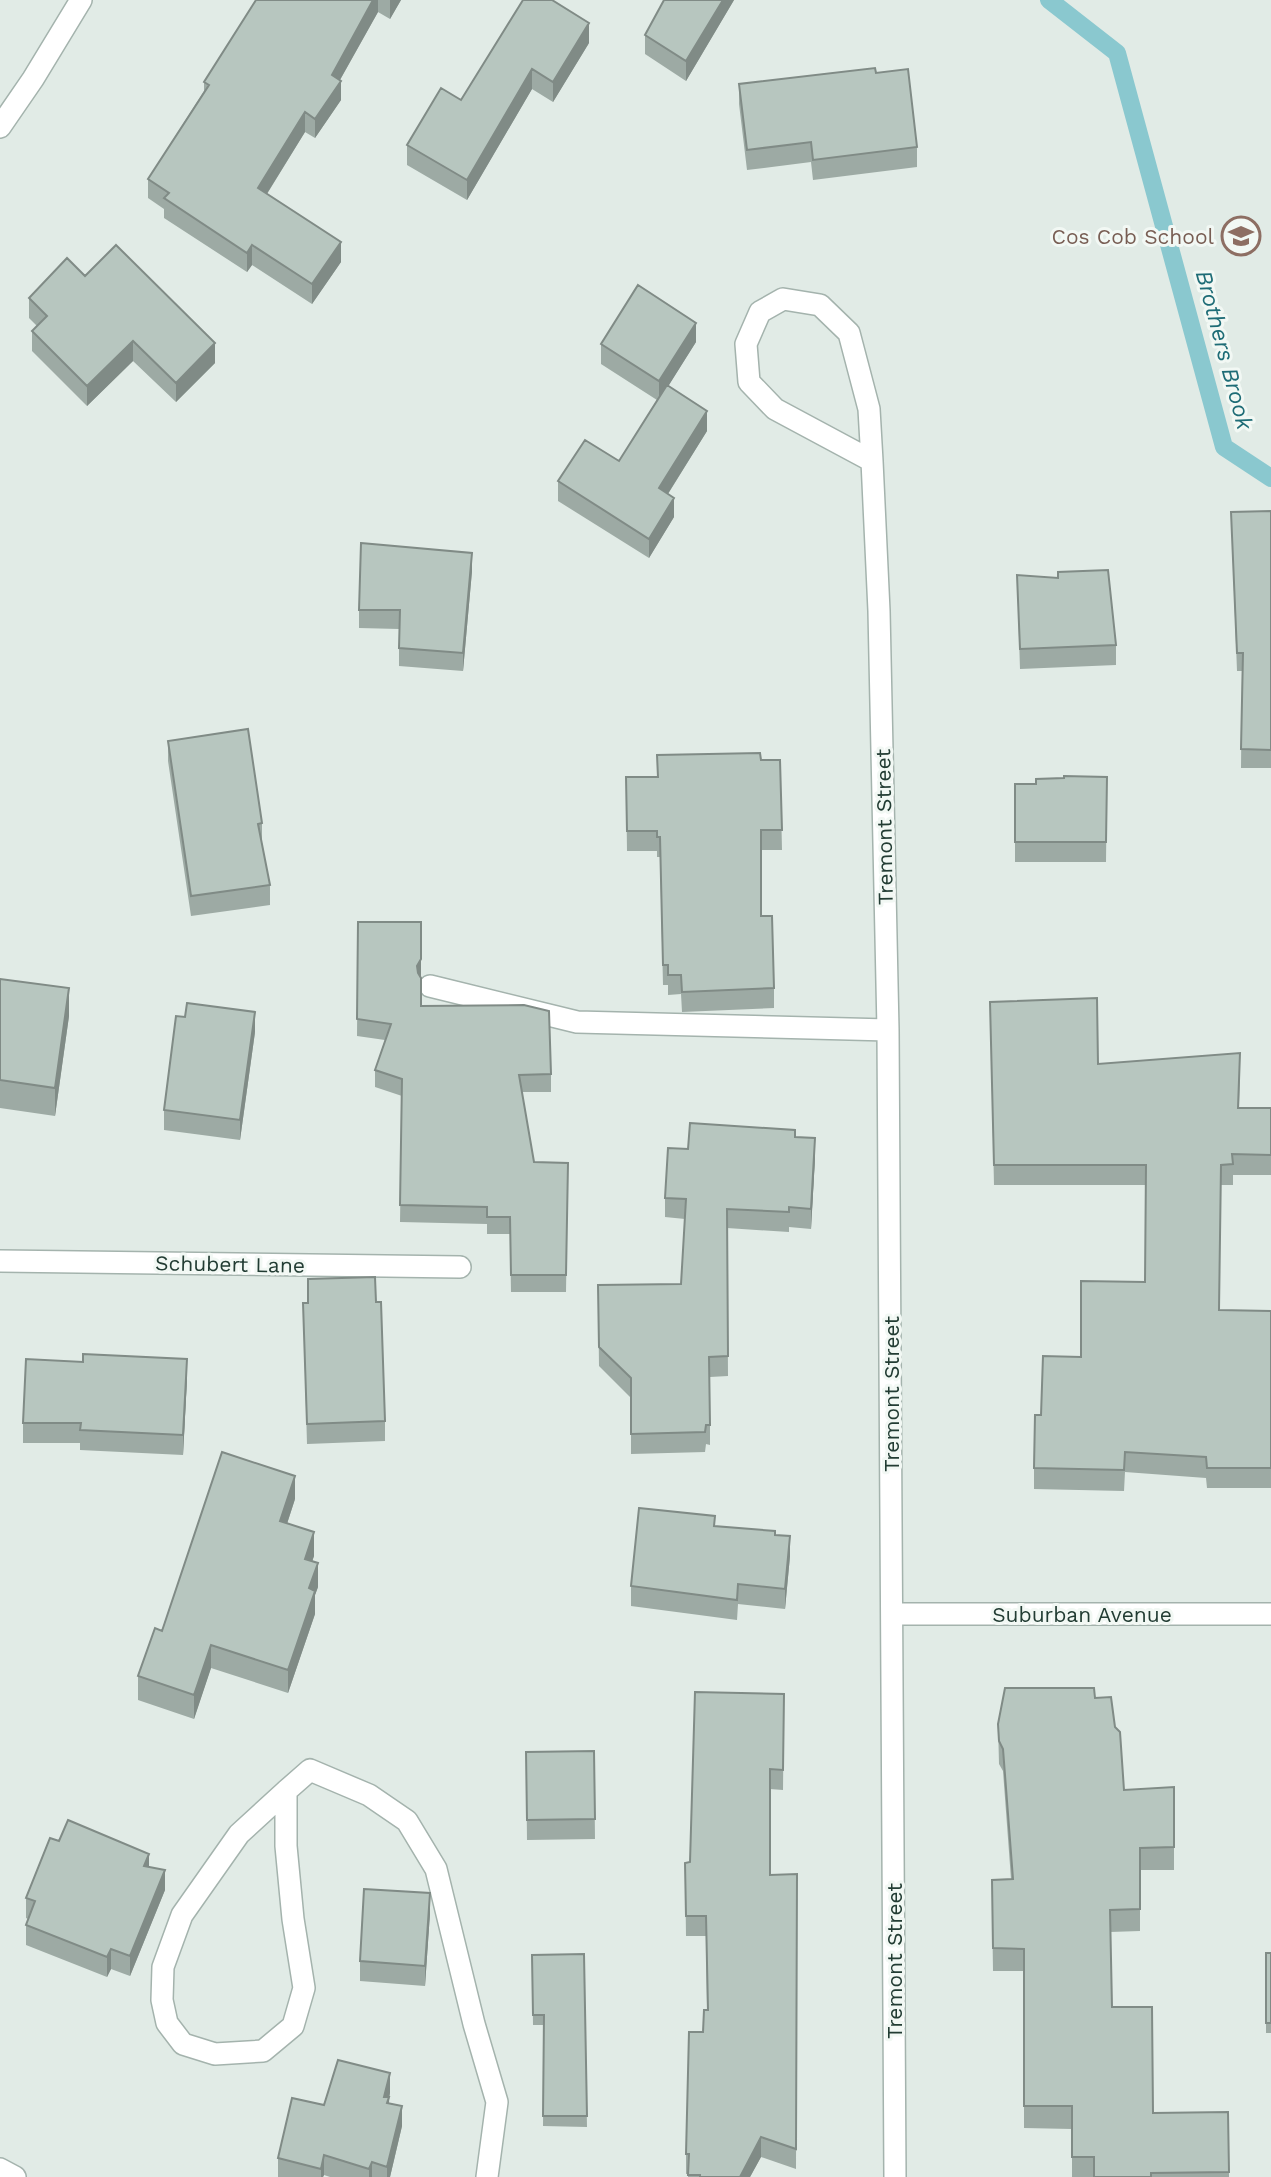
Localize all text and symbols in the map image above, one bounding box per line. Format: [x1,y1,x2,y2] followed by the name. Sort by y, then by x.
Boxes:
[1220,215,1262,257] school or university icon: Cos Cob School
[1052,224,1215,249] place label: Cos Cob School
[1190,267,1259,434] water label: Brothers Brook
[870,748,898,905] street label: Tremont Street
[155,1250,305,1278] street label: Schubert Lane
[879,1316,904,1472] street label: Tremont Street
[992,1602,1172,1627] street label: Suburban Avenue
[882,1883,907,2039] street label: Tremont Street

